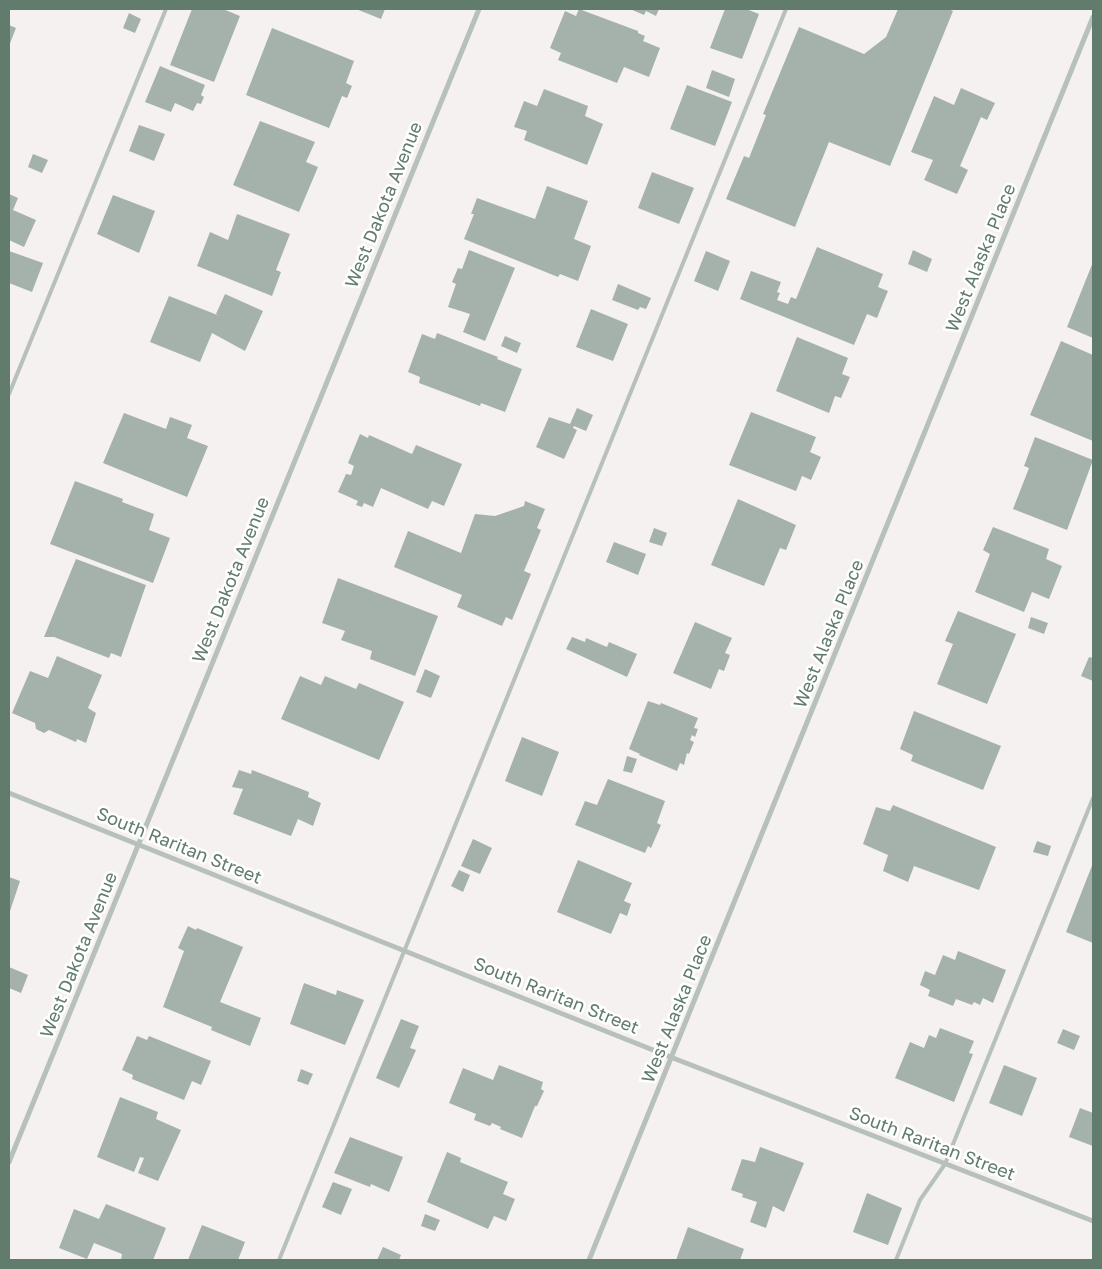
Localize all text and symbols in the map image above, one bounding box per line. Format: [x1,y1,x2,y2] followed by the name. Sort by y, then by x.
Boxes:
[341,119,427,291] street label: West Dakota Avenue
[941,181,1021,335] street label: West Alaska Place
[188,494,274,666] street label: West Dakota Avenue
[789,557,869,711] street label: West Alaska Place
[93,803,265,889] street label: South Raritan Street
[36,869,122,1041] street label: West Dakota Avenue
[637,932,717,1086] street label: West Alaska Place
[470,953,642,1039] street label: South Raritan Street
[846,1102,1018,1186] street label: South Raritan Street

